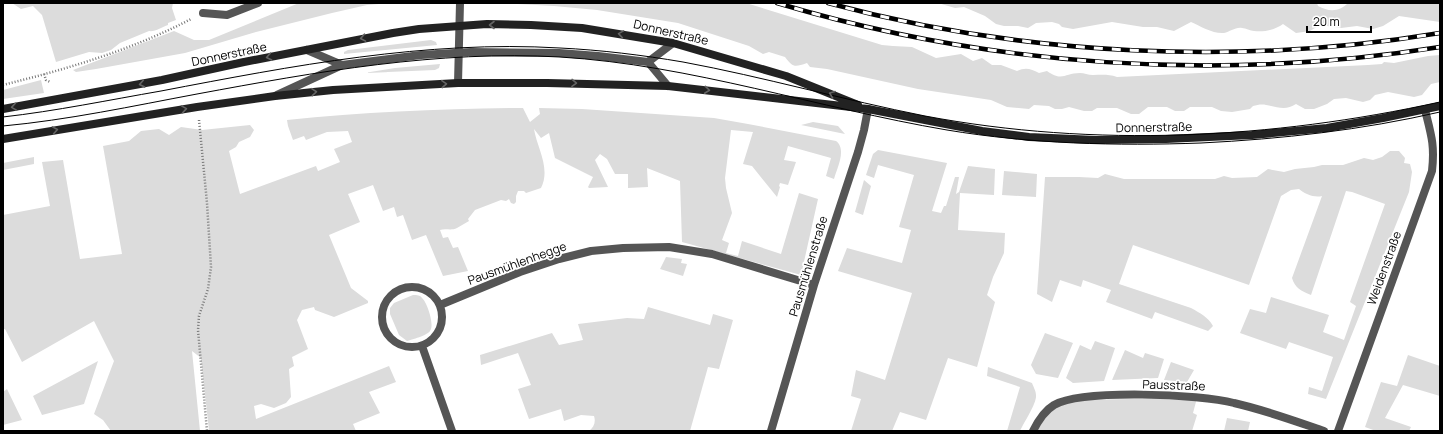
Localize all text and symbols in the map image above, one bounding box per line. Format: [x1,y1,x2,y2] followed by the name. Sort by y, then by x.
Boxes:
[1307,8,1371,34] scale bar
[1313,13,1340,30] text: 20 m
[632,15,710,49] street label: Donnerstraße
[489,21,495,29] one-way arrow
[618,30,624,38] one-way arrow
[359,33,366,42] one-way arrow
[190,38,268,70] street label: Donnerstraße
[266,53,272,61] one-way arrow
[571,79,577,87] one-way arrow
[139,80,145,88] one-way arrow
[441,80,447,88] one-way arrow
[704,85,710,94] one-way arrow
[311,88,317,97] one-way arrow
[828,91,835,99] one-way arrow
[11,102,17,111] one-way arrow
[180,105,187,114] one-way arrow
[1116,118,1192,136] street label: Donnerstraße
[52,127,58,135] one-way arrow
[785,214,831,318] street label: Pausmühlenstraße
[1363,229,1405,307] street label: Weidenstraße
[465,237,569,289] street label: Pausmühlenhegge
[1142,375,1206,395] street label: Pausstraße

